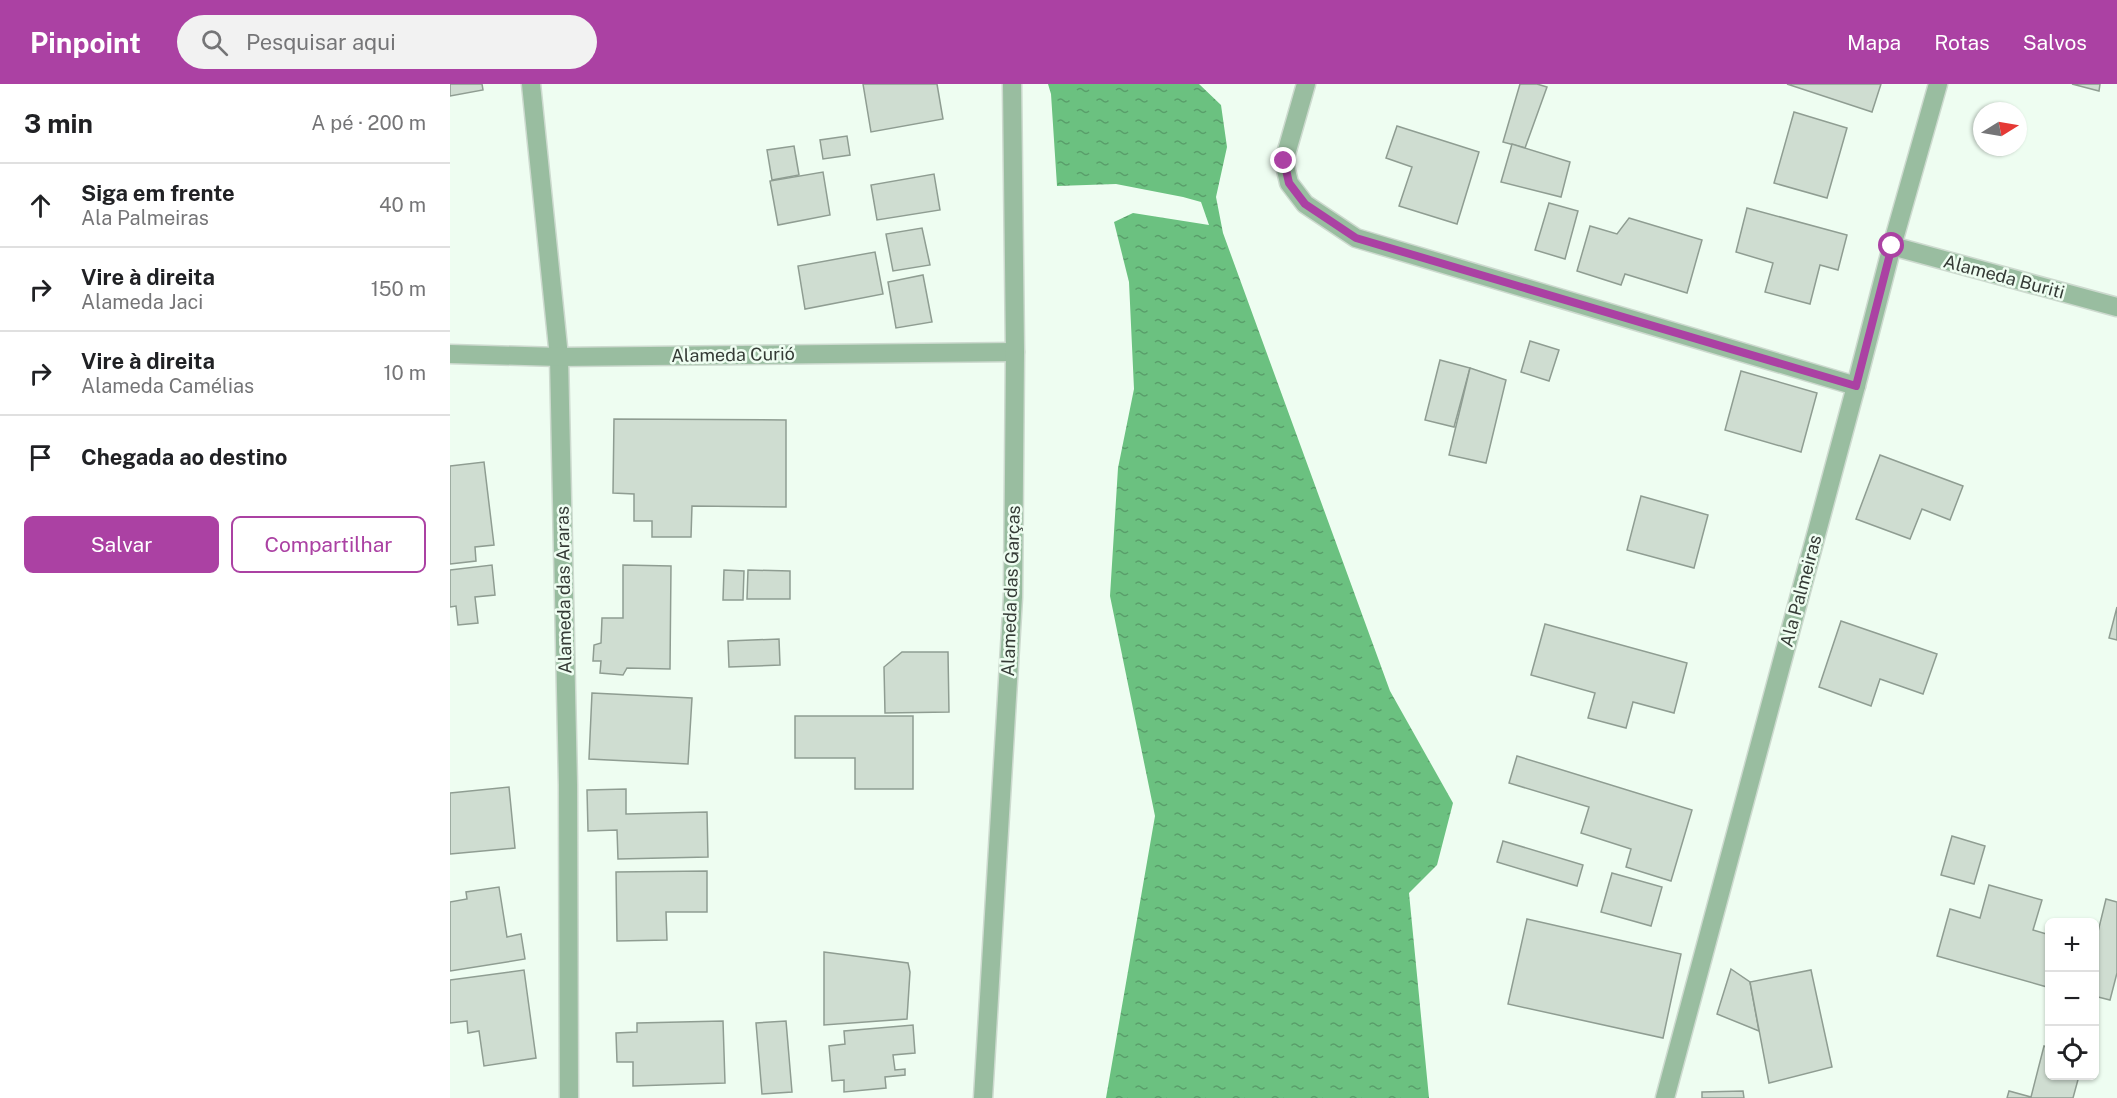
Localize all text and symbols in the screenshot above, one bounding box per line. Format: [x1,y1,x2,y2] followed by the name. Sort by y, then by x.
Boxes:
[177,15,597,69] search box
[30,26,141,59] text: Pinpoint
[198,26,231,59] icon: search
[246,29,396,55] text: Pesquisar aqui
[1847,30,1901,55] text: Mapa
[1934,30,1990,55] text: Rotas
[2023,30,2087,55] text: Salvos
[1973,102,2027,156] north arrow
[24,108,93,139] text: 3 min
[311,111,426,135] text: A pé · 200 m
[1270,147,1296,173] route end
[81,180,235,206] text: Siga em frente
[24,189,57,222] icon: ahead
[379,193,426,217] text: 40 m
[81,206,209,230] text: Ala Palmeiras
[1878,232,1904,258] route start
[1941,250,2067,303] street label: Alameda Buriti
[81,264,215,290] text: Vire à direita
[24,273,57,306] icon: right
[371,277,426,301] text: 150 m
[81,290,203,314] text: Alameda Jaci
[671,343,795,366] street label: Alameda Curió
[81,348,215,374] text: Vire à direita
[24,357,57,390] icon: right
[383,361,426,385] text: 10 m
[81,374,254,398] text: Alameda Camélias
[24,441,57,474] icon: arrive
[81,444,287,470] text: Chegada ao destino
[997,505,1024,677] street label: Alameda das Garças
[552,506,575,674] street label: Alameda das Araras
[24,516,219,573] button: Salvar
[231,516,426,573] button: Compartilhar
[1775,533,1826,649] street label: Ala Palmeiras
[2045,918,2099,1080] map controls
[2045,918,2099,972] button: +
[2045,972,2099,1026] button: −
[2045,1026,2099,1080] button: locate

